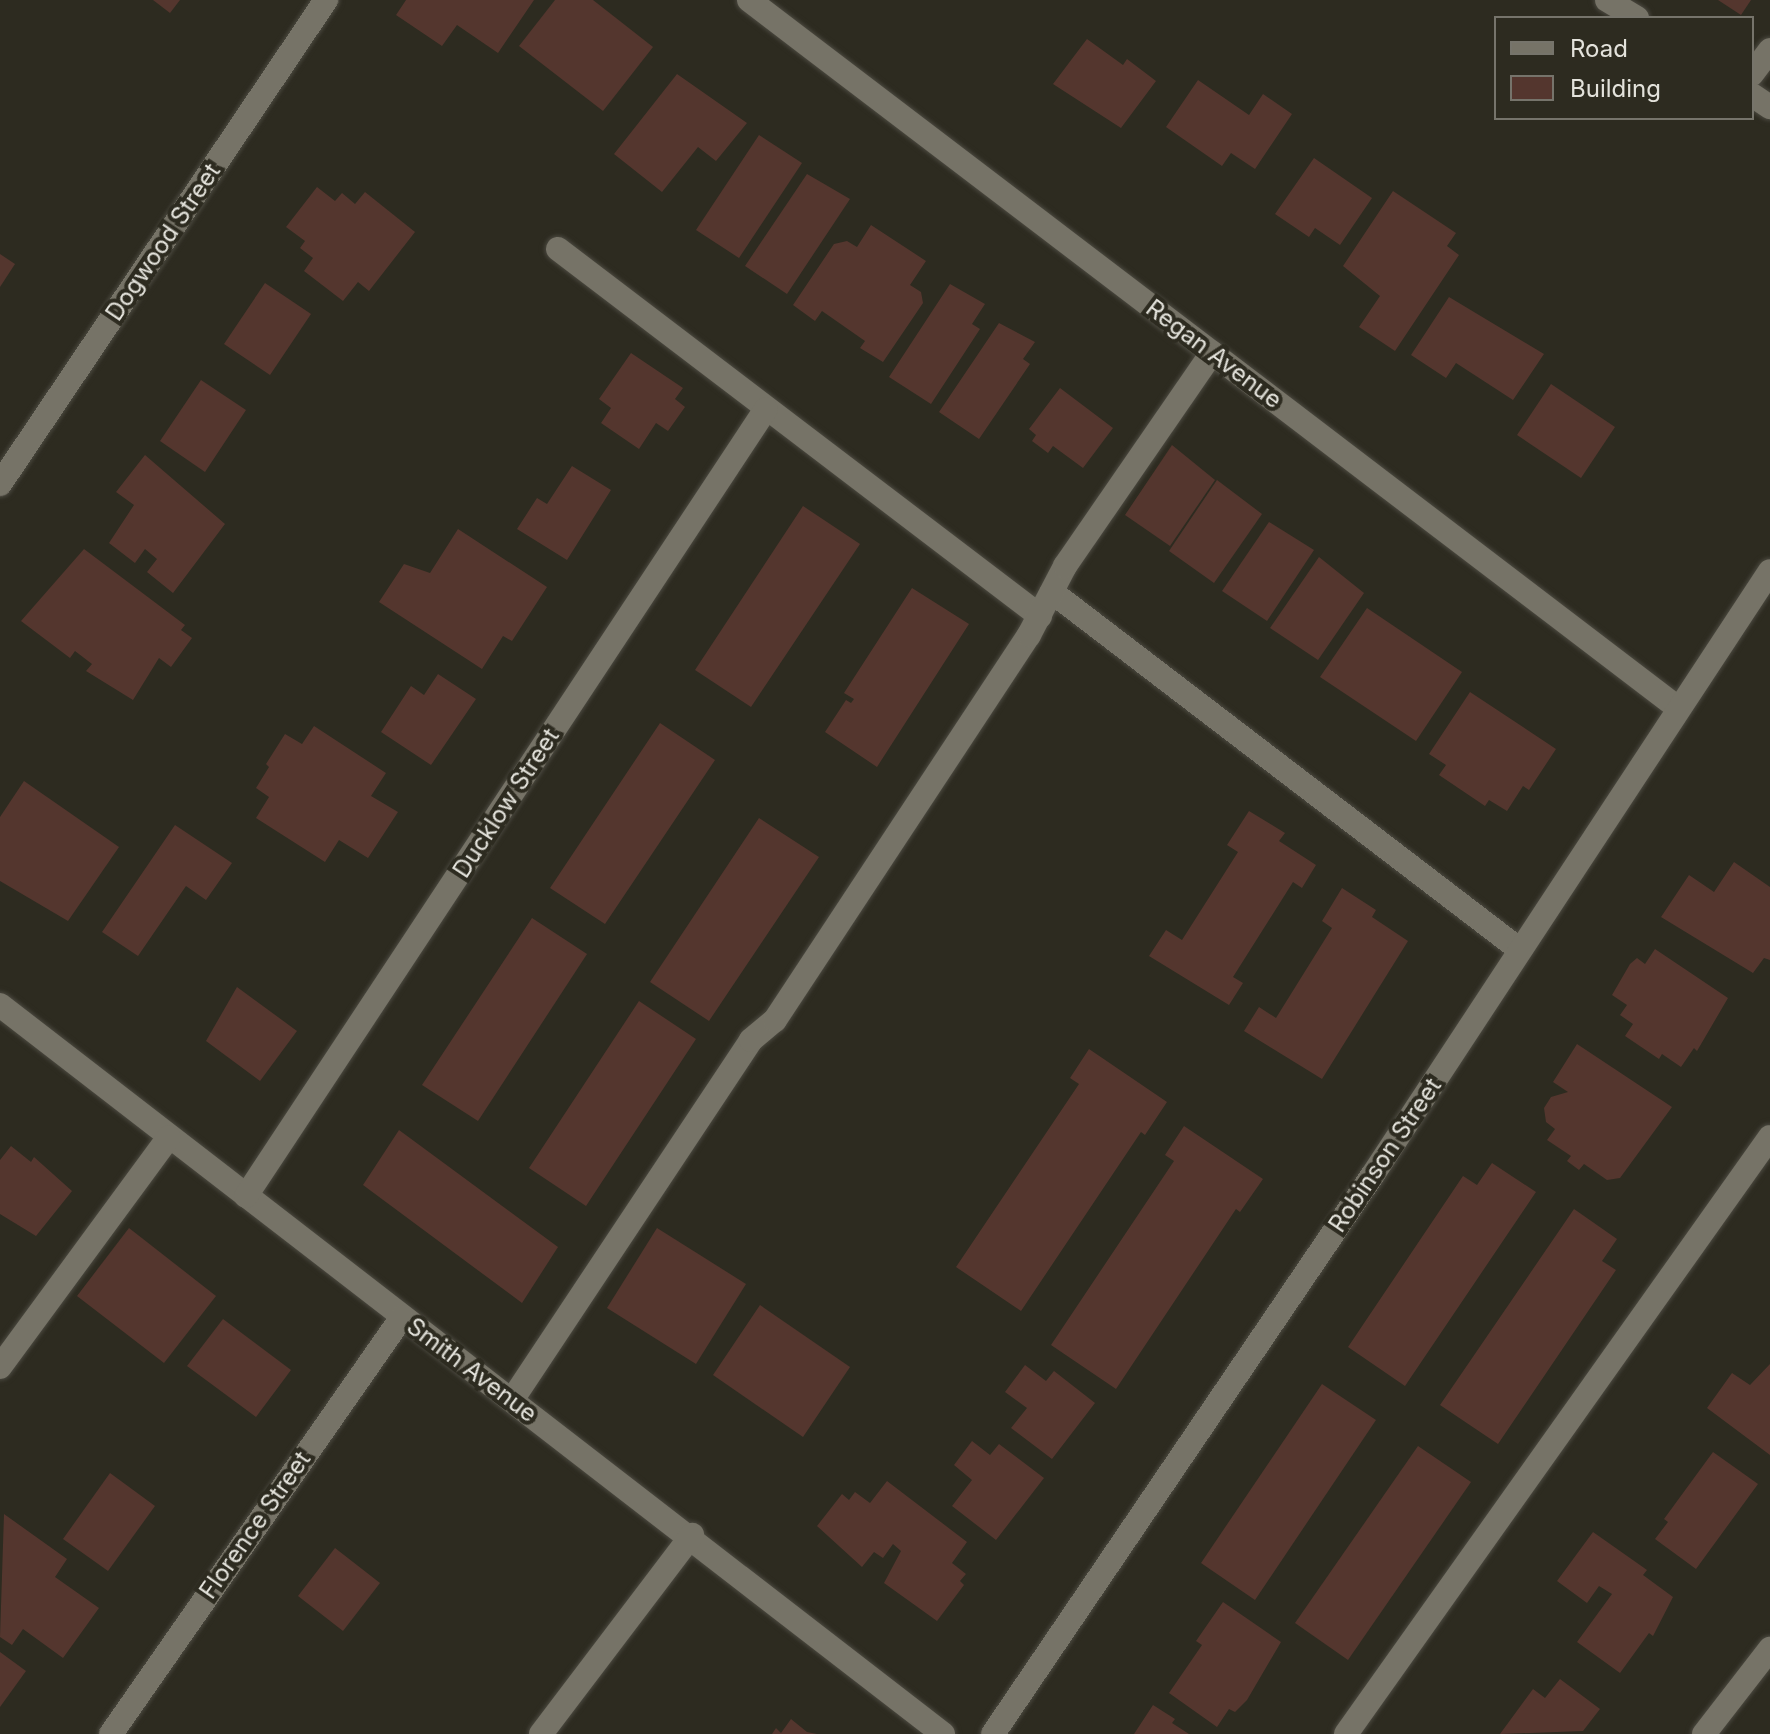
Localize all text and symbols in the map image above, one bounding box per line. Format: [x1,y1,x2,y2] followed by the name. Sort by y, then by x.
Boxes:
[1494,16,1754,120] legend
[1570,34,1628,63] text: Road
[1570,74,1661,103] text: Building
[100,158,226,326] street label: Dogwood Street
[1140,294,1288,414] street label: Regan Avenue
[447,723,565,883] street label: Ducklow Street
[1323,1072,1447,1238] street label: Robinson Street
[401,1312,543,1428] street label: Smith Avenue
[193,1446,317,1604] street label: Florence Street

